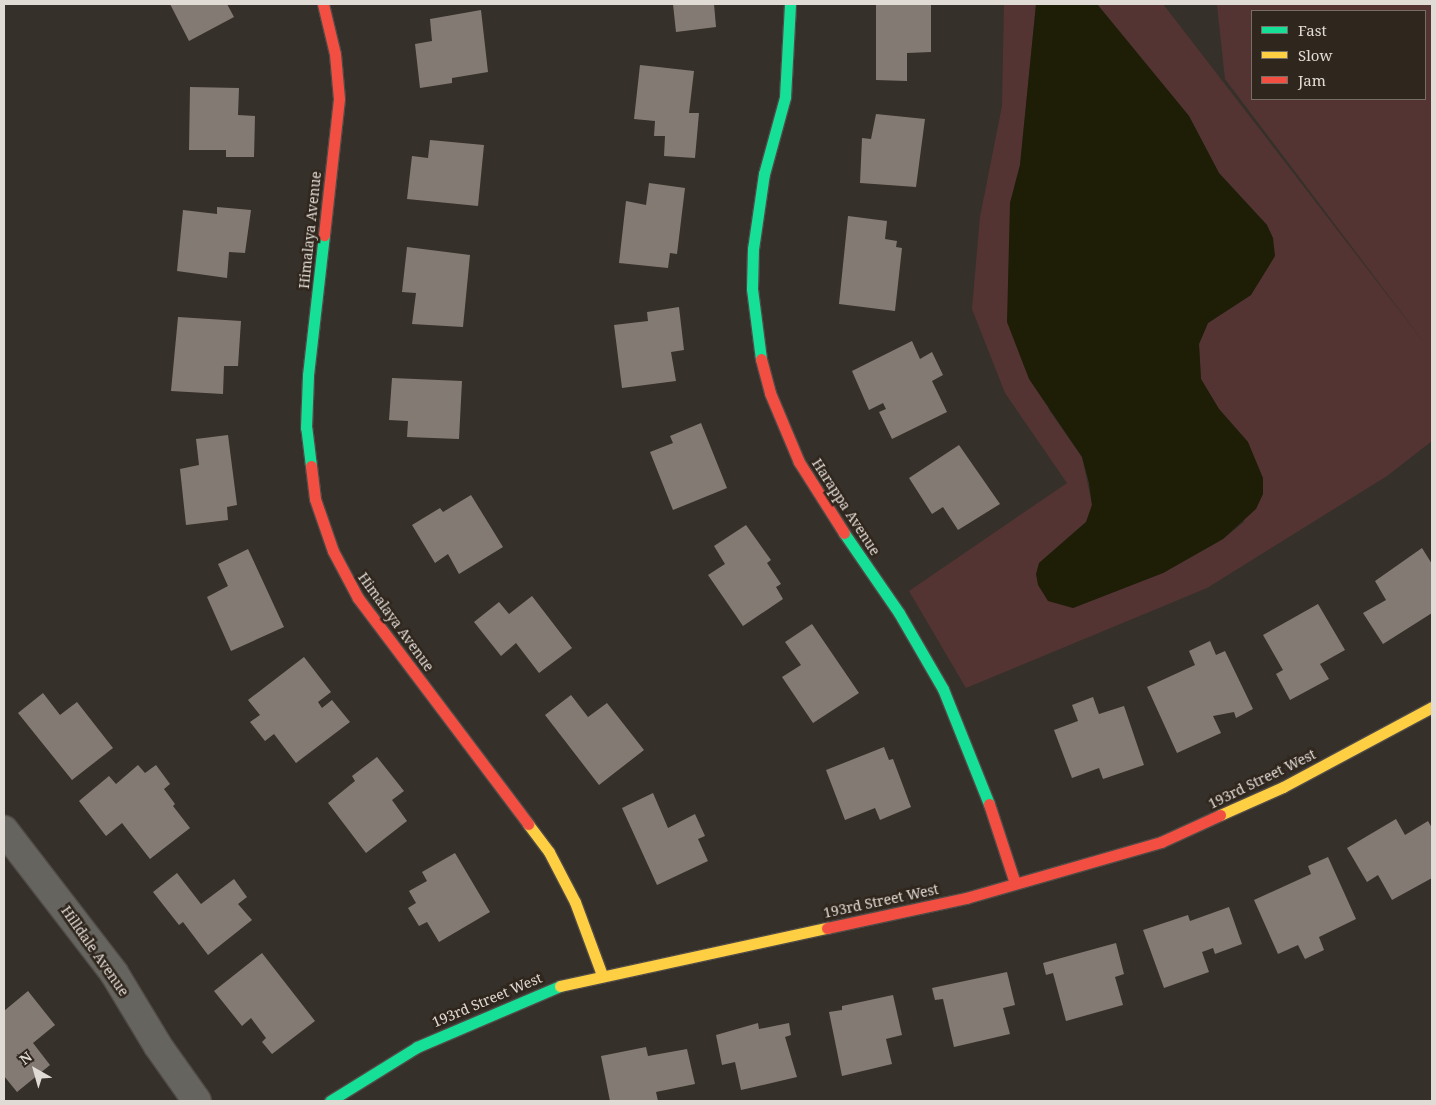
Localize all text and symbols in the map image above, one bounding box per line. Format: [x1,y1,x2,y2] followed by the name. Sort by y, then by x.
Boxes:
[1251,10,1426,100] legend
[1298,20,1327,40] text: Fast
[1298,45,1332,65] text: Slow
[1298,70,1326,90] text: Jam
[295,170,325,290] street label: Himalaya Avenue
[808,455,884,559] street label: Harappa Avenue
[354,569,438,675] street label: Himalaya Avenue
[1205,746,1319,812] street label: 193rd Street West
[822,881,940,921] street label: 193rd Street West
[58,903,132,999] street label: Hilldale Avenue
[430,969,544,1031] street label: 193rd Street West
[10,1045,60,1095] north arrow
[15,1047,36,1069] text: N

